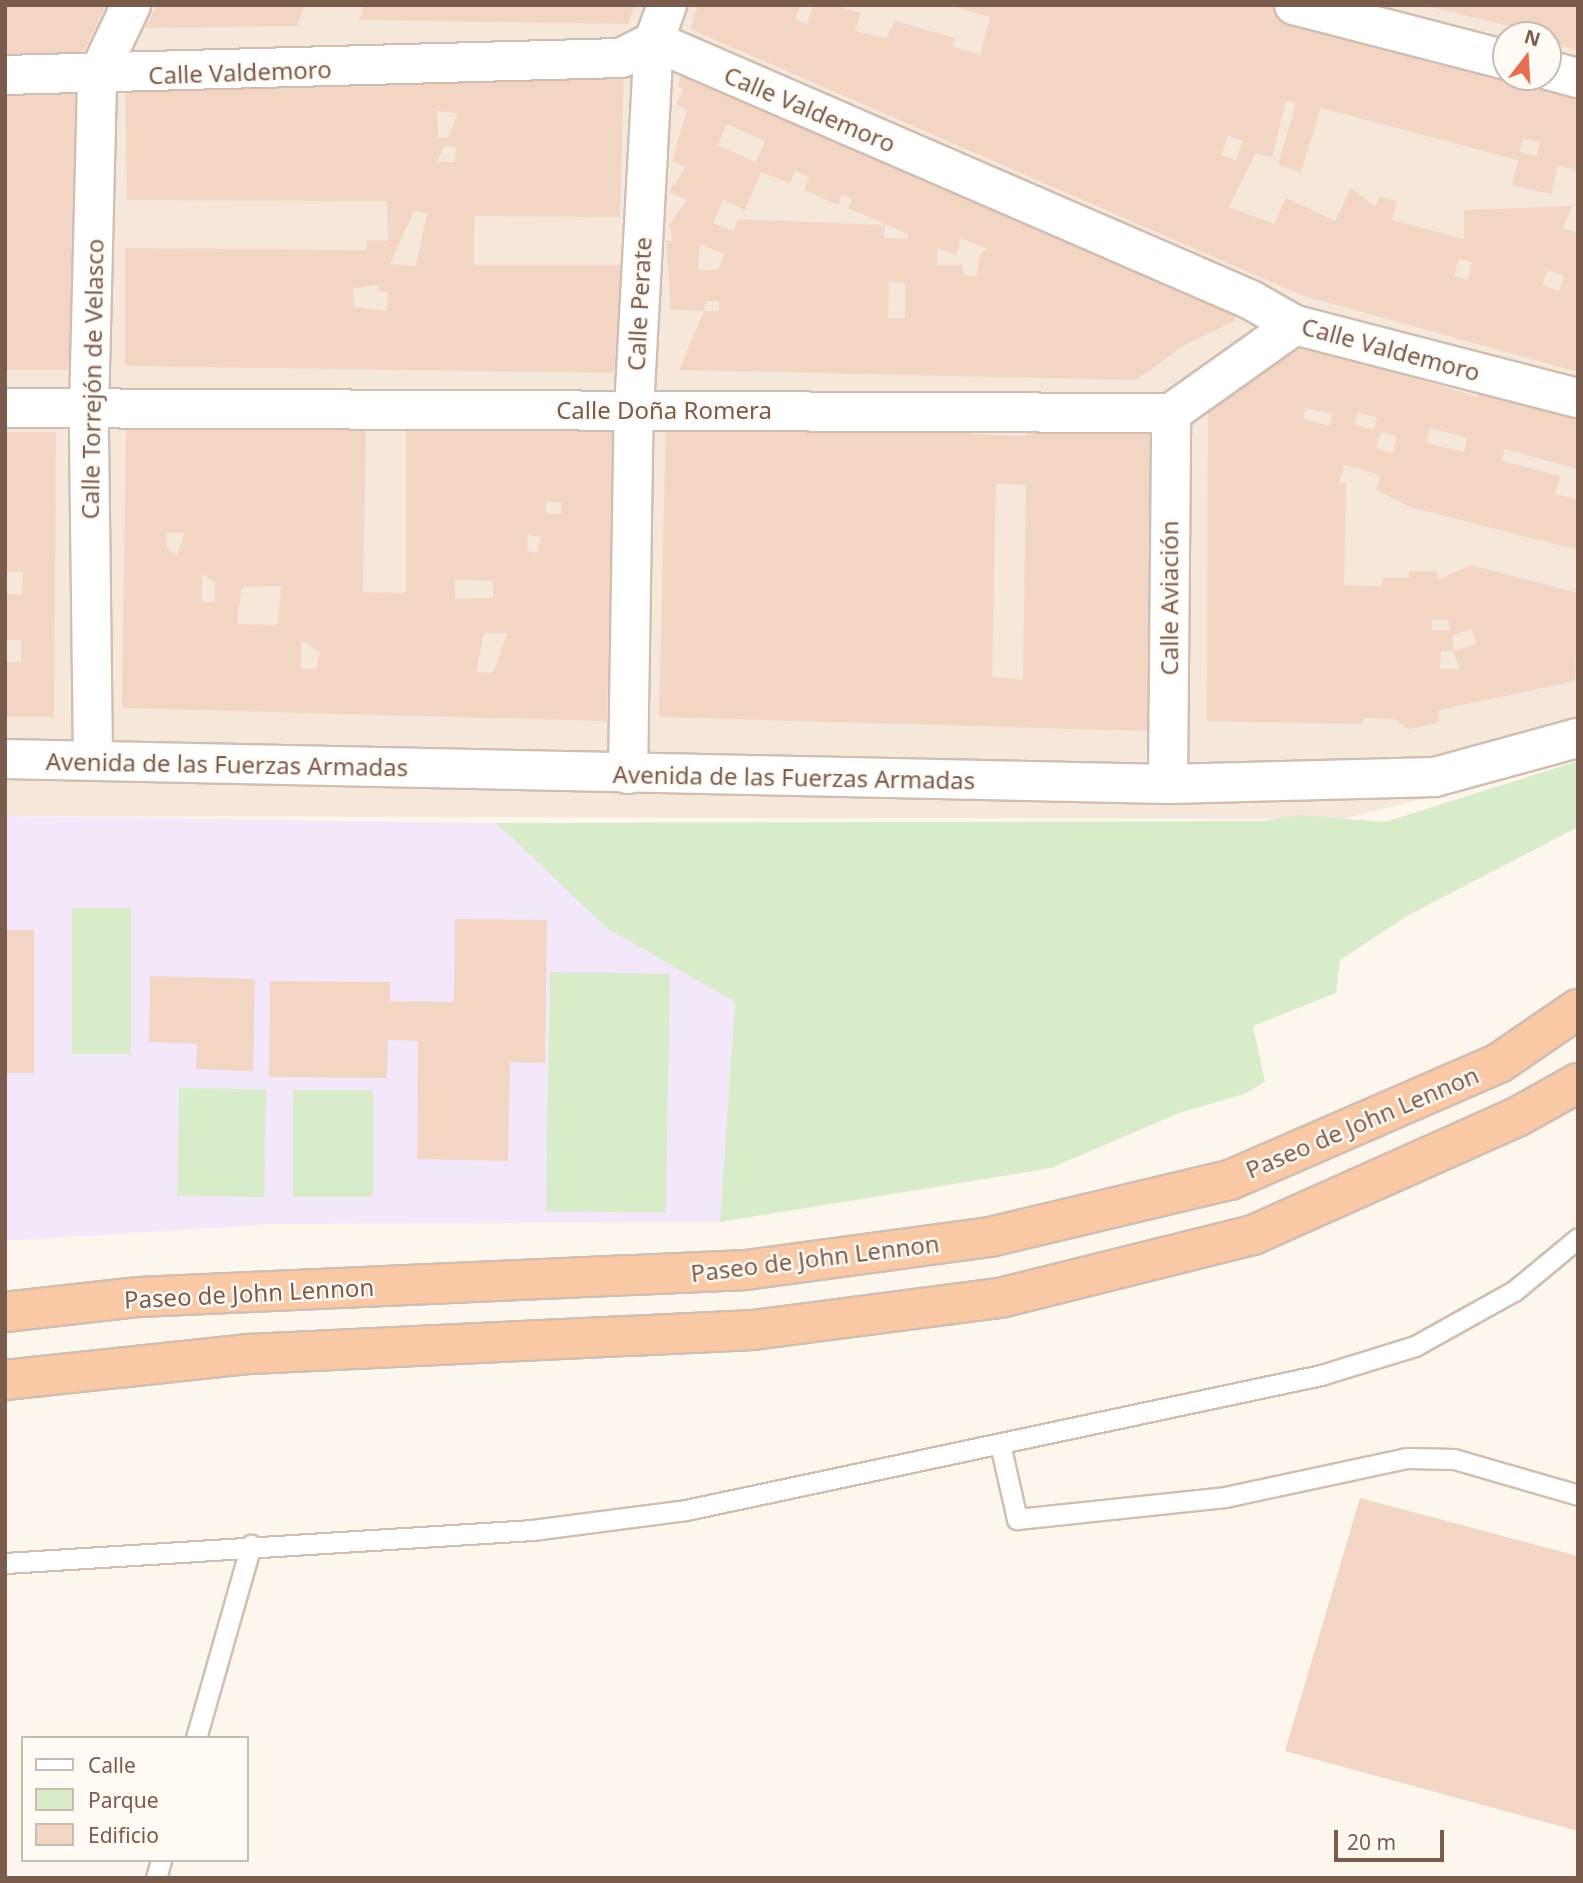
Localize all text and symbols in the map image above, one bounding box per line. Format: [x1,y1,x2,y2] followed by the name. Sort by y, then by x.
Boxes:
[1492,21,1562,91] north arrow
[1521,23,1544,53] text: N
[148,54,332,90] street label: Calle Valdemoro
[720,60,900,158] street label: Calle Valdemoro
[621,236,657,372] street label: Calle Perate
[75,238,109,520] street label: Calle Torrejón de Velasco
[1299,311,1483,387] street label: Calle Valdemoro
[556,396,772,424] street label: Calle Doña Romera
[1155,520,1183,676] street label: Calle Aviación
[45,746,409,782] street label: Avenida de las Fuerzas Armadas
[612,759,976,795] street label: Avenida de las Fuerzas Armadas
[1241,1060,1483,1184] street label: Paseo de John Lennon
[689,1228,941,1288] street label: Paseo de John Lennon
[123,1272,375,1314] street label: Paseo de John Lennon
[21,1736,248,1862] legend
[88,1751,136,1779] text: Calle
[88,1786,158,1814] text: Parque
[1338,1816,1448,1860] scale bar
[88,1821,159,1849] text: Edificio
[1347,1828,1396,1856] text: 20 m

